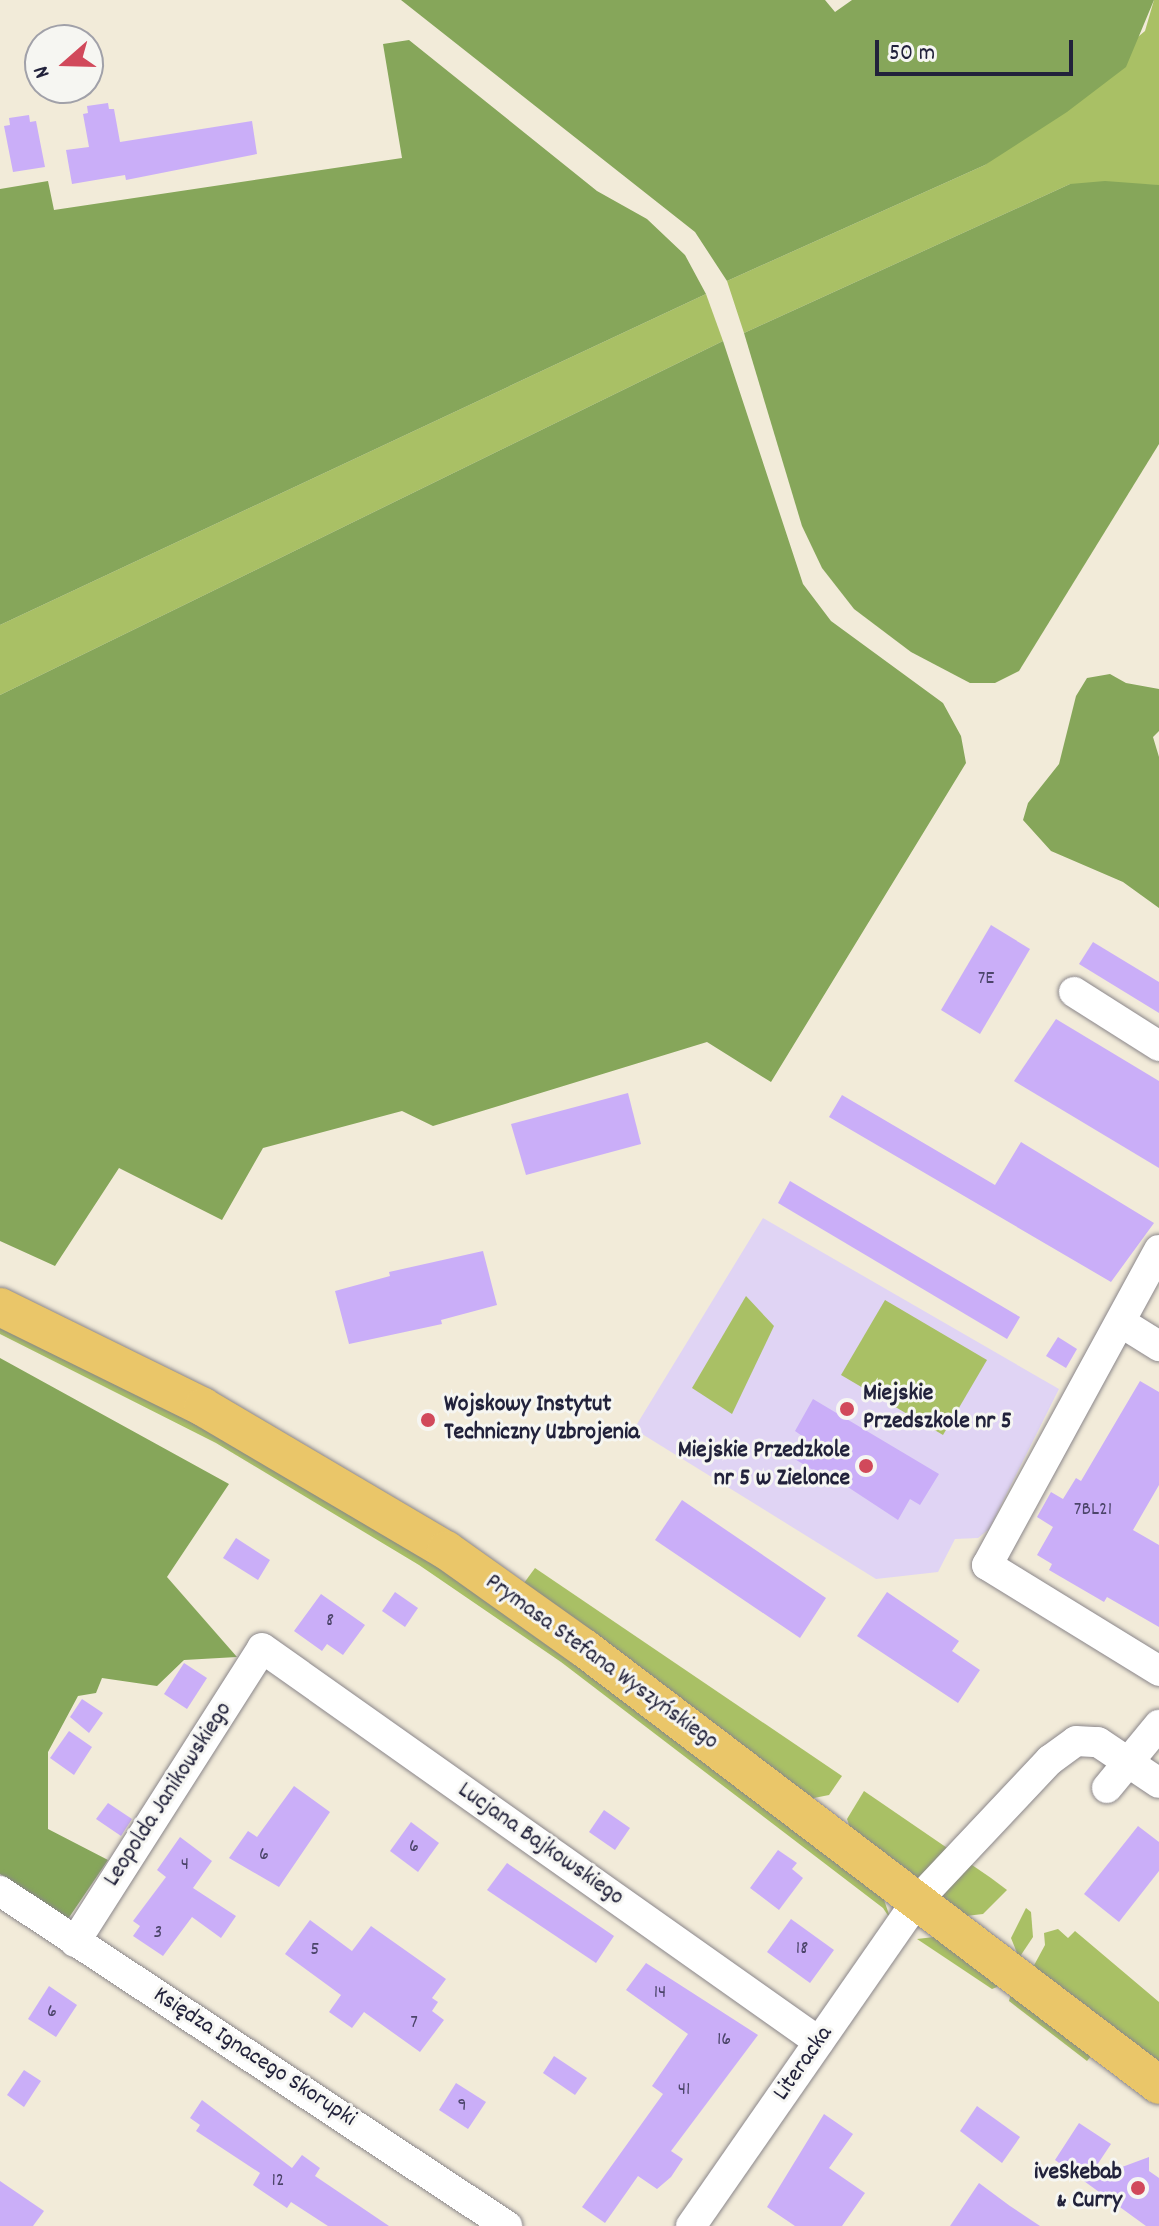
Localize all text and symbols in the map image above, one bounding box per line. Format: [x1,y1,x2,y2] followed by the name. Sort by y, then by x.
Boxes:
[24,24,104,104] north arrow
[879,24,1077,74] scale bar
[889,37,935,71] text: 50 m
[26,61,59,82] text: N
[978,967,994,991] house number: 7E
[863,1381,1012,1437] place label: Miejskie Przedszkole nr 5
[444,1392,640,1448] place label: Wojskowy Instytut Techniczny Uzbrojenia
[838,1400,856,1418] marker: Miejskie Przedszkole nr 5
[419,1411,437,1429] marker: Wojskowy Instytut Techniczny Uzbrojenia
[678,1438,850,1494] place label: Miejskie Przedzkole nr 5 w Zielonce
[857,1457,875,1475] marker: Miejskie Przedzkole nr 5 w Zielonce
[1074,1498,1112,1522] house number: 7BL21
[479,1569,723,1757] street label: Prymasa Stefana Wyszyńskiego
[326,1609,334,1633] house number: 8
[99,1697,239,1893] street label: Leopolda Janikowskiego
[451,1777,629,1913] street label: Lucjana Bajkowskiego
[409,1835,419,1859] house number: 6
[259,1843,269,1867] house number: 6
[181,1853,189,1877] house number: 4
[154,1921,162,1945] house number: 3
[796,1937,808,1961] house number: 18
[310,1938,320,1962] house number: 5
[654,1981,666,2005] house number: 14
[147,1982,361,2134] street label: Księdza Ignacego Skorupki
[47,2000,57,2024] house number: 6
[410,2011,418,2035] house number: 7
[768,2021,840,2107] street label: Literacka
[717,2028,731,2052] house number: 16
[678,2078,690,2102] house number: 41
[457,2094,467,2118] house number: 9
[1034,2160,1122,2216] place label: iveSkebab & Curry
[271,2169,285,2193] house number: 12
[1129,2179,1147,2197] marker: iveSkebab & Curry

